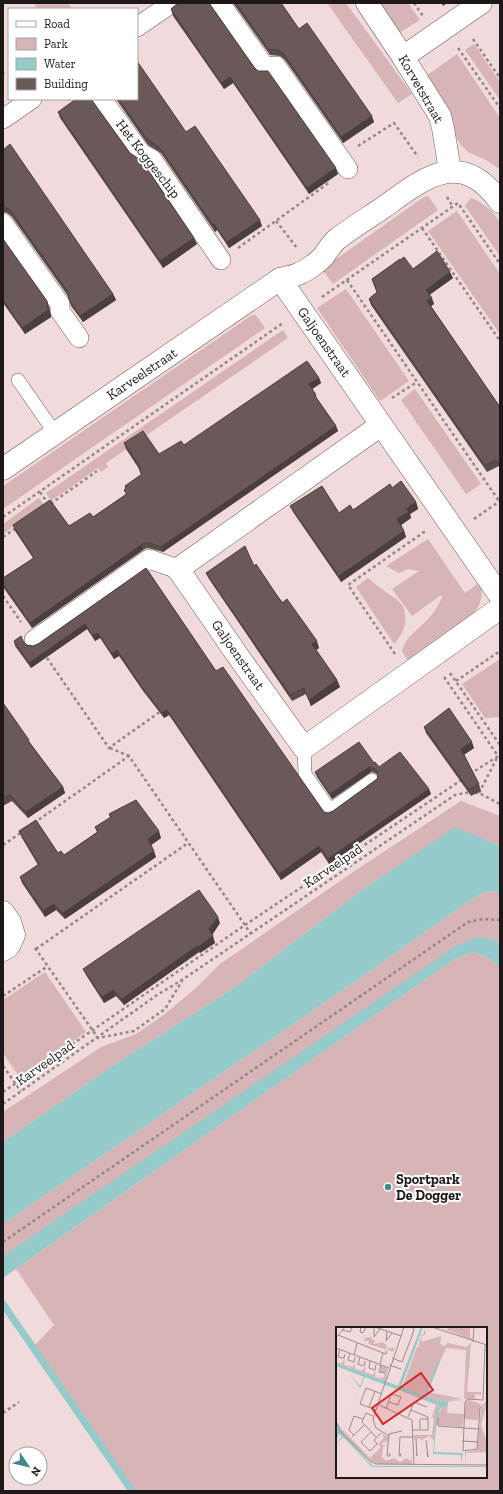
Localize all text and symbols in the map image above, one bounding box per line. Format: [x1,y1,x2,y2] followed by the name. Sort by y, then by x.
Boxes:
[8,8,138,100] legend
[44,17,70,31] text: Road
[44,37,69,51] text: Park
[395,52,448,127] street label: Korvetstraat
[44,57,76,71] text: Water
[44,77,88,91] text: Building
[112,116,184,202] street label: Het Koggeschip
[294,304,355,381] street label: Galjoenstraat
[104,344,181,404] street label: Karveelstraat
[208,617,269,694] street label: Galjoenstraat
[300,840,366,892] street label: Karveelpad
[12,1036,78,1089] street label: Karveelpad
[396,1171,461,1204] place label: Sportpark De Dogger
[383,1182,393,1192] marker: Sportpark De Dogger
[336,1327,487,1478] inset map
[8,1446,48,1486] north arrow
[28,1464,44,1479] text: N

